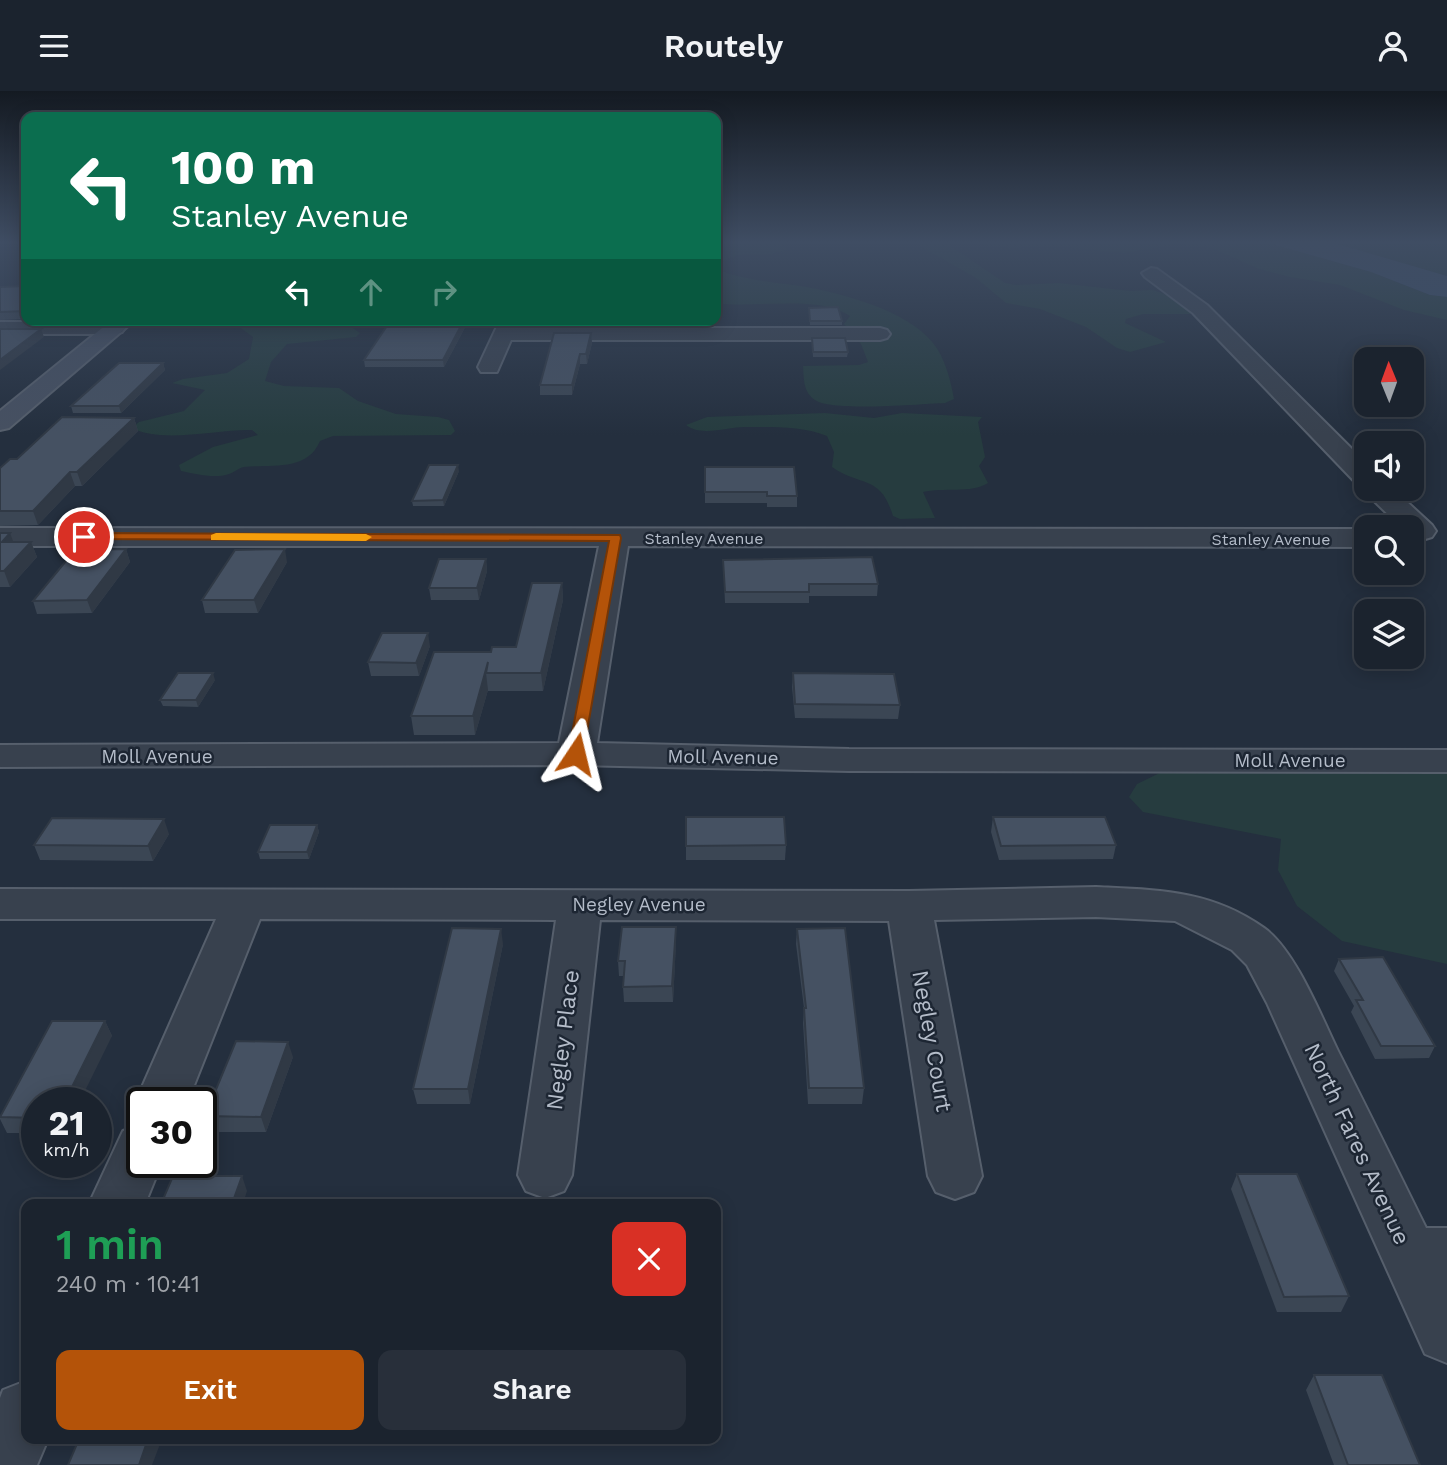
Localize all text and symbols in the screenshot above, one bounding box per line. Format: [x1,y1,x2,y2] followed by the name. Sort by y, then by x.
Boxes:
[35,27,73,65] icon: menu
[664,27,783,65] text: Routely
[1374,27,1412,65] icon: person
[171,138,315,196] text: 100 m
[56,140,147,231] icon: left
[171,197,409,235] text: Stanley Avenue
[279,273,317,311] icon: left
[352,273,390,311] icon: ahead
[425,273,463,311] icon: right
[1354,347,1424,417] north arrow
[1354,347,1424,669] map controls
[1354,431,1424,501] button: sound
[54,507,114,567] pin
[1354,515,1424,585] button: search
[65,518,103,556] icon: arrive
[645,529,763,548] street label: Stanley Avenue
[1212,530,1330,549] street label: Stanley Avenue
[1354,599,1424,669] button: layers
[539,717,613,791] position arrow
[101,745,213,768] street label: Moll Avenue
[667,745,779,769] street label: Moll Avenue
[1234,749,1346,772] street label: Moll Avenue
[572,893,706,916] street label: Negley Avenue
[541,968,585,1112] street label: Negley Place
[906,968,958,1114] street label: Negley Court
[1298,1039,1416,1249] street label: North Fares Avenue
[126,1087,217,1178] speed limit sign: 30
[49,1102,84,1144] text: 21
[43,1139,90,1160] text: km/h
[56,1220,164,1269] text: 1 min
[612,1222,686,1296] button: close
[56,1271,200,1298] text: 240 m · 10:41
[56,1350,364,1430] button: Exit
[378,1350,686,1430] button: Share

